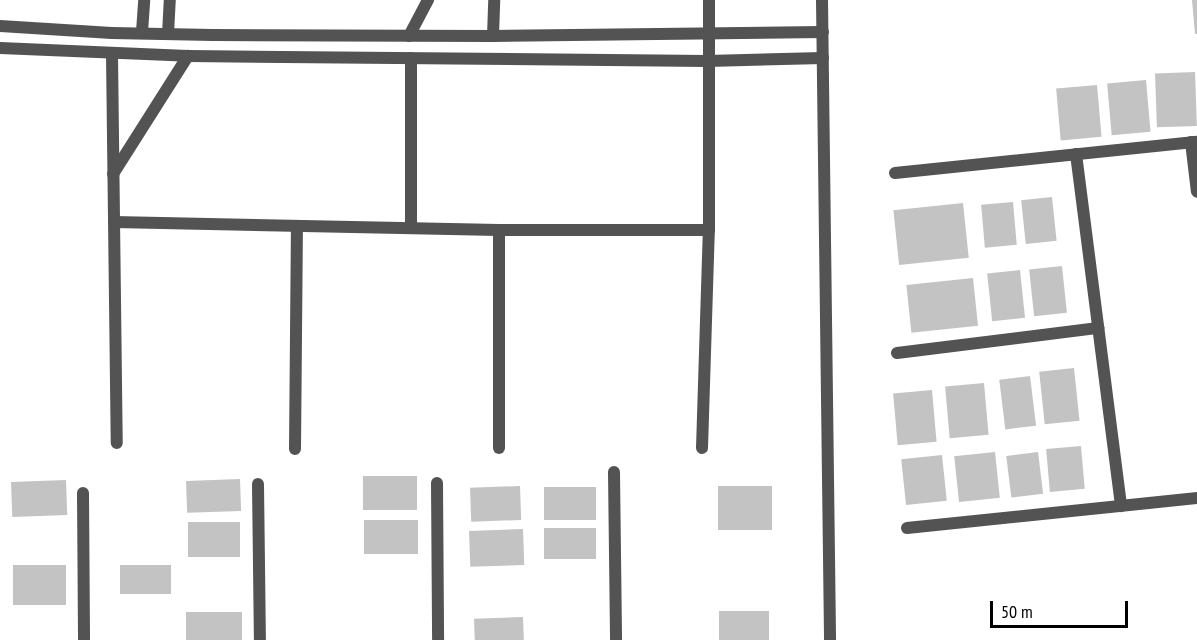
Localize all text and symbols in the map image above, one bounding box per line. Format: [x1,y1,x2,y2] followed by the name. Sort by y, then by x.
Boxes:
[993,589,1131,627] scale bar
[1001,600,1033,623] text: 50 m

